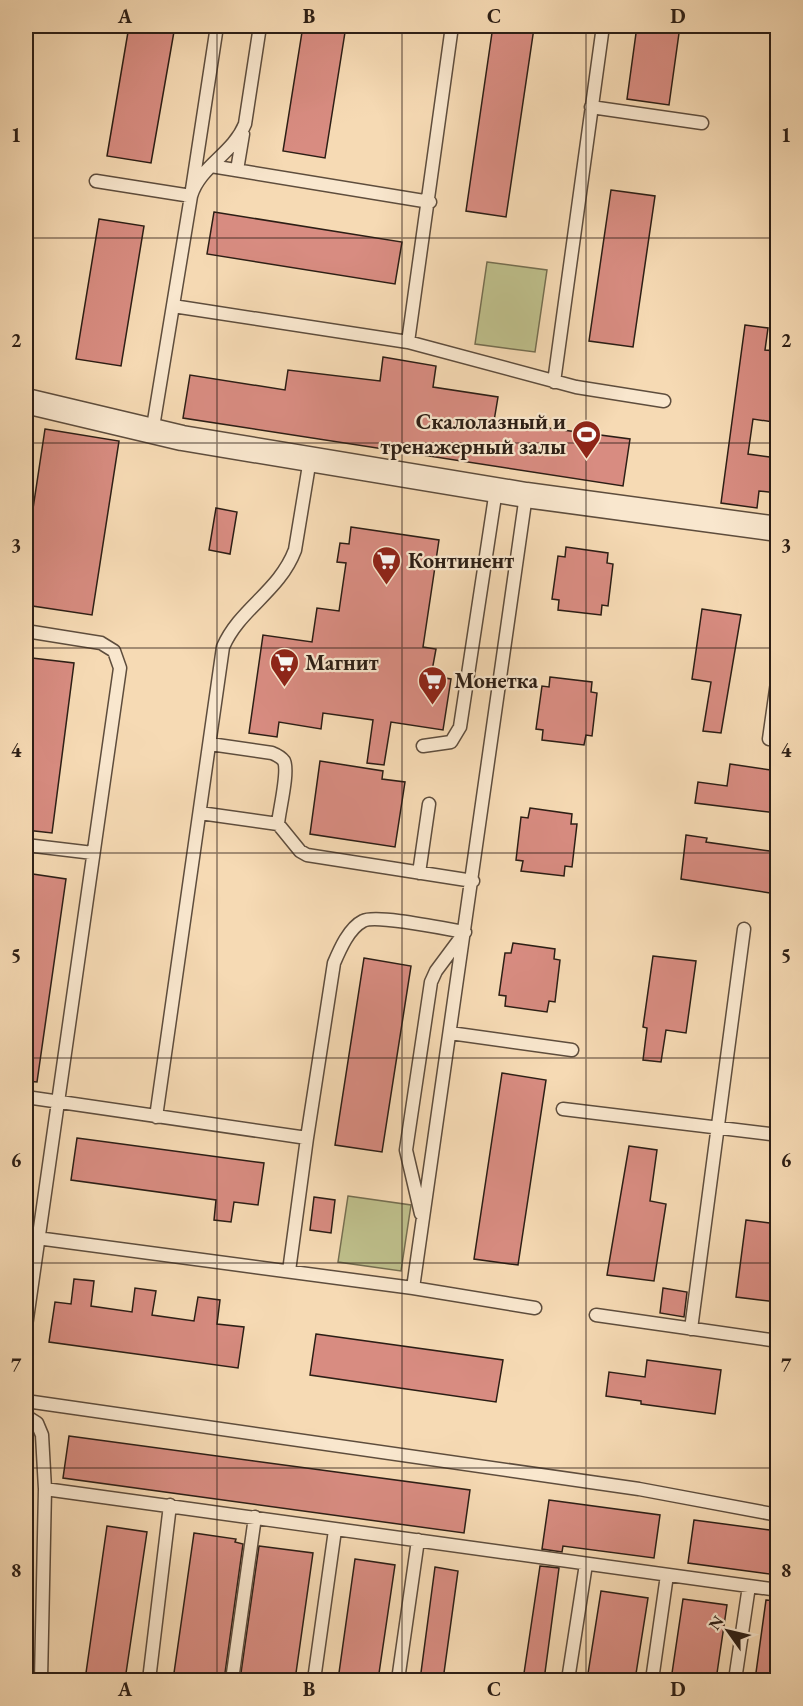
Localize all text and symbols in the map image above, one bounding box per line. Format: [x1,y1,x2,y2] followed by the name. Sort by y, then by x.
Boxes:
[117,3,133,29] text: A
[303,3,315,29] text: B
[487,3,501,29] text: C
[670,3,686,29] text: D
[11,122,21,148] text: 1
[781,122,791,148] text: 1
[11,327,22,353] text: 2
[781,327,792,353] text: 2
[380,407,566,461] place label: Скалолазный и тренажерный залы
[571,418,603,460] sports icon: Скалолазный и тренажерный залы
[11,532,21,558] text: 3
[781,532,791,558] text: 3
[371,544,403,586] supermarket icon: Континент
[408,546,514,575] place label: Континент
[268,646,300,688] supermarket icon: Магнит
[305,648,379,677] place label: Магнит
[417,664,449,706] supermarket icon: Монетка
[454,666,538,695] place label: Монетка
[11,737,22,763] text: 4
[781,737,792,763] text: 4
[11,942,21,968] text: 5
[781,942,791,968] text: 5
[11,1147,22,1173] text: 6
[781,1147,792,1173] text: 6
[11,1352,22,1378] text: 7
[781,1352,792,1378] text: 7
[11,1557,21,1583] text: 8
[781,1557,791,1583] text: 8
[698,1601,758,1661] north arrow
[704,1612,728,1634] text: N
[117,1676,133,1702] text: A
[303,1676,315,1702] text: B
[487,1676,501,1702] text: C
[670,1676,686,1702] text: D

